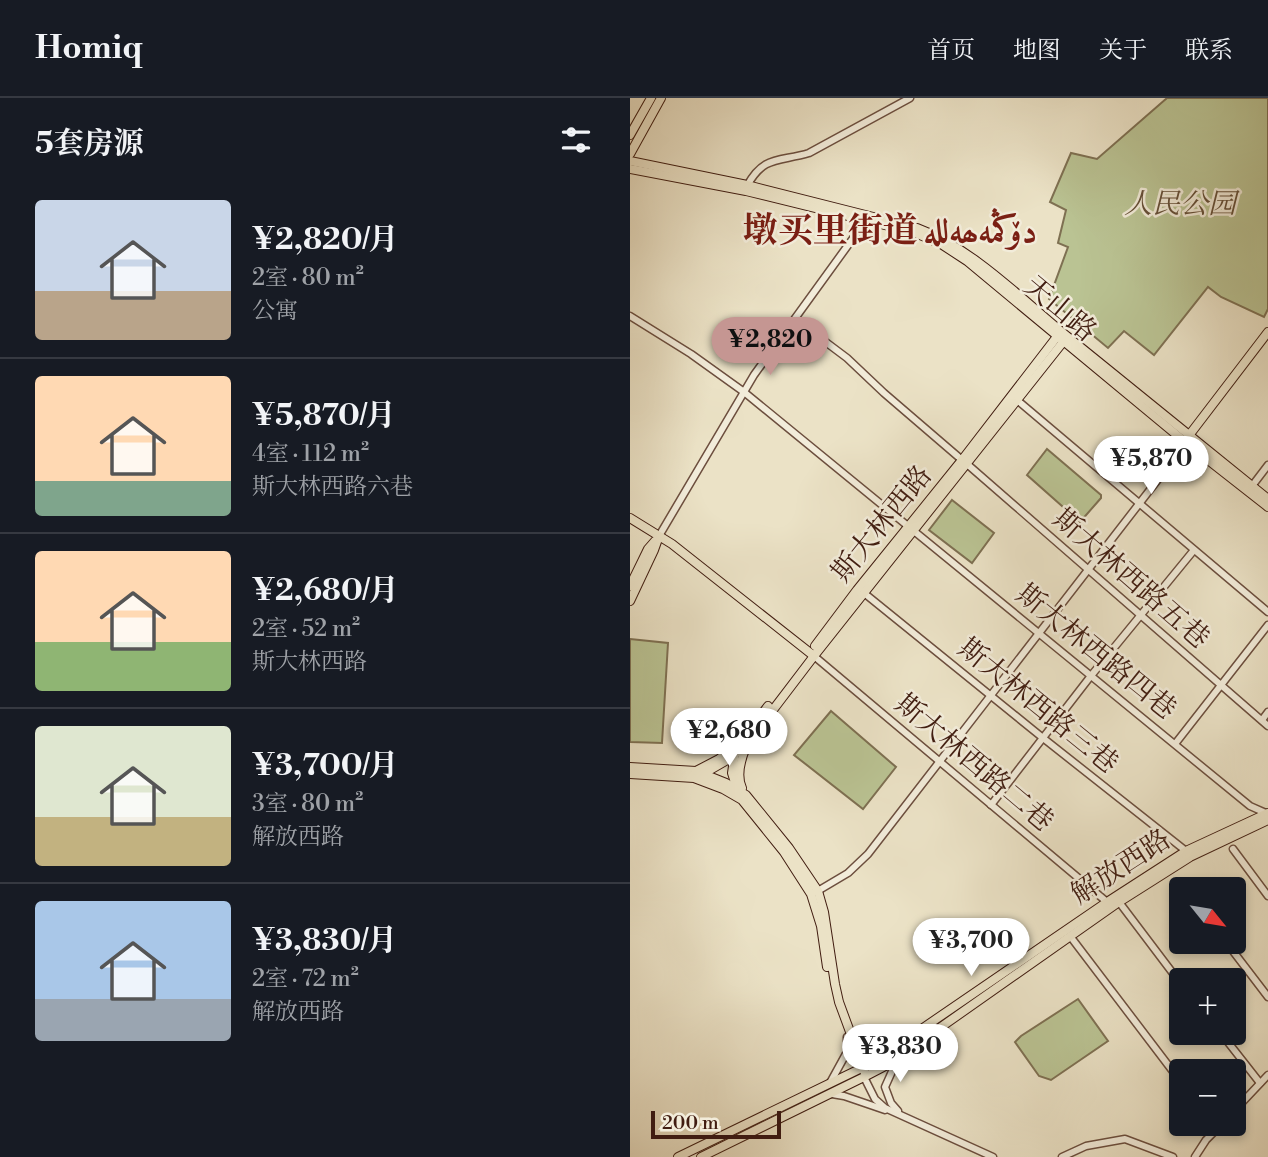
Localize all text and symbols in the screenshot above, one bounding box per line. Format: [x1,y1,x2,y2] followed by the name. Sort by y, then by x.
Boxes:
[35,28,143,69] text: Homiq
[927,36,975,66] text: 首页
[1013,36,1061,66] text: 地图
[1099,36,1147,66] text: 关于
[1185,36,1233,66] text: 联系
[557,121,595,159] icon: filters
[35,125,144,163] text: 5套房源
[1124,187,1240,222] park label: 人民公园
[743,208,1037,253] district label: 墩买里街道 دۆڭمەھەللە
[252,221,398,259] text: ¥2,820/月
[91,228,175,312] icon: home
[252,264,364,292] text: 2室 · 80 m²
[1017,269,1103,349] street label: 天山路
[252,297,298,325] text: 公寓
[713,317,827,377] pin: ¥2,820
[728,326,812,354] text: ¥2,820
[252,397,396,435] text: ¥5,870/月
[91,404,175,488] icon: home
[1094,436,1208,496] pin: ¥5,870
[252,440,369,468] text: 4室 · 112 m²
[1110,445,1192,473] text: ¥5,870
[824,459,940,589] street label: 斯大林西路
[252,473,413,501] text: 斯大林西路六巷
[1046,501,1216,657] street label: 斯大林西路五巷
[252,572,399,610] text: ¥2,680/月
[1009,577,1183,727] street label: 斯大林西路四巷
[91,579,175,663] icon: home
[252,615,360,643] text: 2室 · 52 m²
[951,631,1125,781] street label: 斯大林西路三巷
[252,648,367,676] text: 斯大林西路
[888,687,1060,839] street label: 斯大林西路二巷
[672,708,786,768] pin: ¥2,680
[687,717,771,745] text: ¥2,680
[252,747,398,785] text: ¥3,700/月
[91,754,175,838] icon: home
[252,790,363,818] text: 3室 · 80 m²
[1064,822,1178,912] street label: 解放西路
[252,823,344,851] text: 解放西路
[1169,877,1246,954] north arrow
[1169,877,1246,1136] map controls
[914,918,1028,978] pin: ¥3,700
[252,922,397,960] text: ¥3,830/月
[929,927,1013,955] text: ¥3,700
[91,929,175,1013] icon: home
[252,965,359,993] text: 2室 · 72 m²
[1169,968,1246,1045] button: +
[252,998,344,1026] text: 解放西路
[843,1024,957,1084] pin: ¥3,830
[858,1033,942,1061] text: ¥3,830
[1169,1059,1246,1136] button: −
[651,1108,780,1140] scale bar
[662,1111,719,1135] text: 200 m

